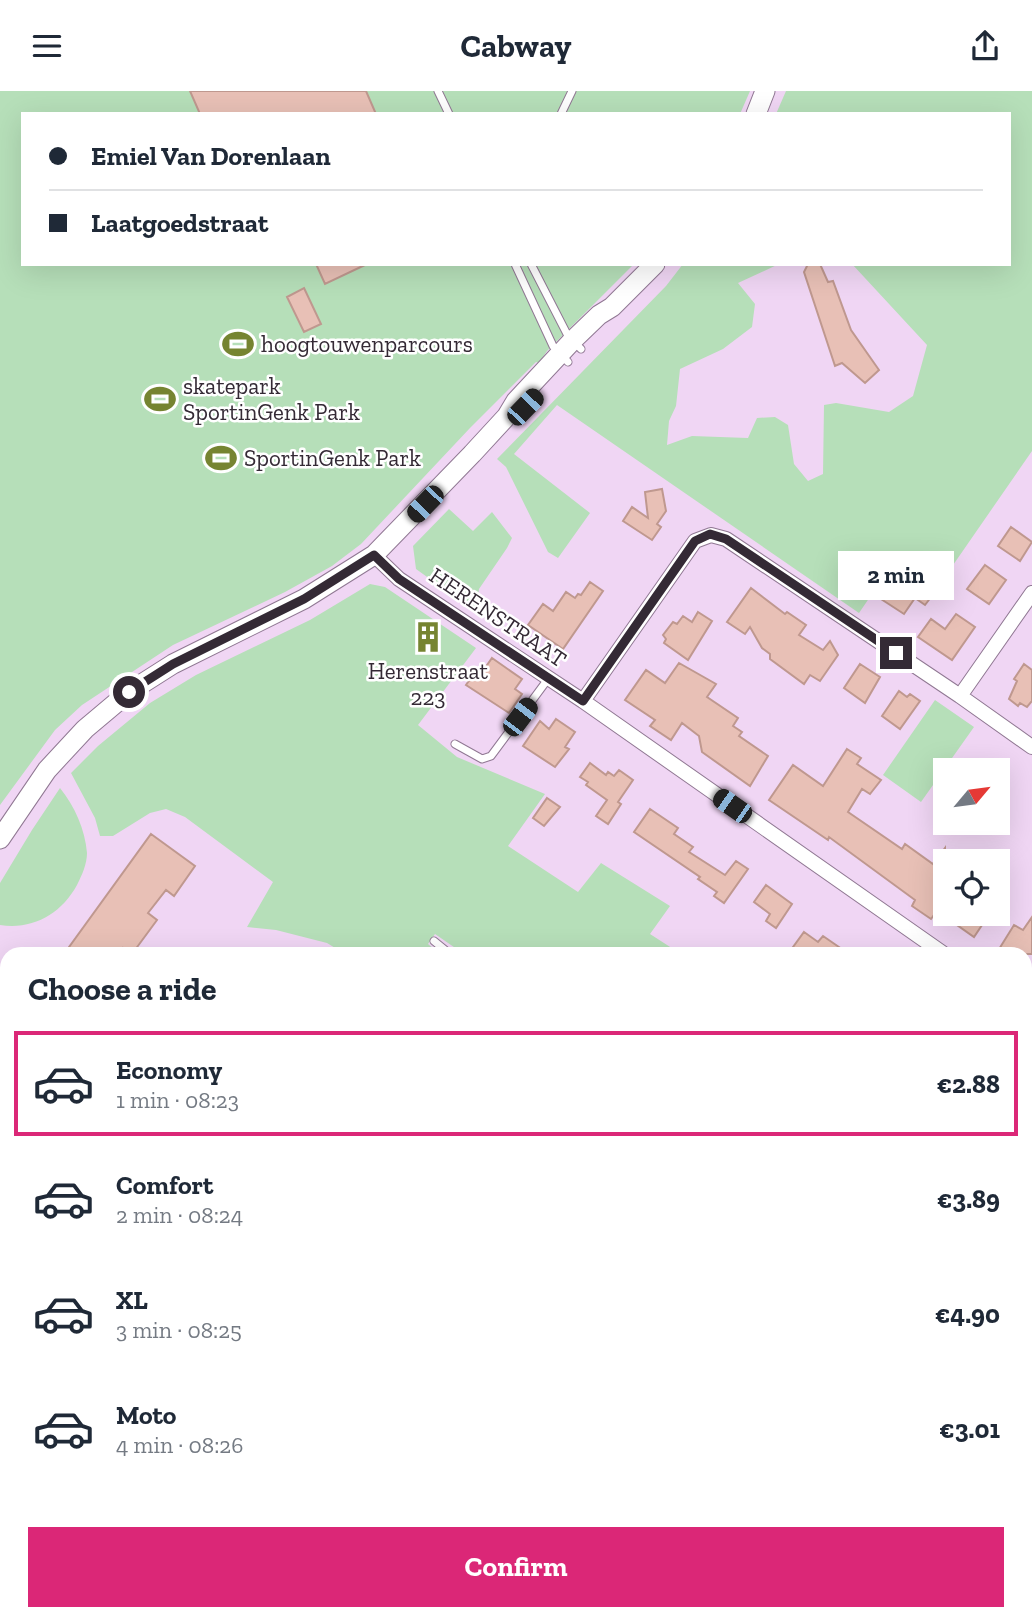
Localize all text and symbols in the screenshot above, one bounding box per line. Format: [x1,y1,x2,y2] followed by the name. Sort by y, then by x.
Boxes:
[28,27,66,65] icon: menu
[461,27,571,65] text: Cabway
[966,27,1004,65] icon: share
[91,140,331,172] text: Emiel Van Dorenlaan
[91,207,268,239] text: Laatgoedstraat
[221,327,255,361] sports icon: hoogtouwenparcours
[261,330,473,358] place label: hoogtouwenparcours
[183,372,360,426] place label: skatepark SportinGenk Park
[143,382,177,416] sports icon: skatepark SportinGenk Park
[503,385,548,429] car
[204,441,238,475] sports icon: SportinGenk Park
[244,444,421,472] place label: SportinGenk Park
[403,482,448,526] car
[838,552,954,601] callout: 2 min
[424,561,572,673] street label: HERENSTRAAT
[867,561,925,589] text: 2 min
[411,620,445,654] building icon: Herenstraat 223
[880,637,912,669] route end
[368,657,489,711] place label: Herenstraat 223
[113,676,145,708] route start
[499,694,542,740] car
[933,758,1010,835] north arrow
[933,758,1010,926] map controls
[709,785,756,827] car
[933,849,1010,926] button: locate
[28,970,216,1008] text: Choose a ride
[32,1052,95,1115] icon: car
[116,1054,222,1086] text: Economy
[937,1068,1000,1100] text: €2.88
[116,1086,239,1114] text: 1 min · 08:23
[32,1167,95,1230] icon: car
[116,1169,213,1201] text: Comfort
[937,1183,1000,1215] text: €3.89
[116,1201,243,1229] text: 2 min · 08:24
[32,1282,95,1345] icon: car
[116,1284,148,1316] text: XL
[935,1298,1000,1330] text: €4.90
[116,1316,242,1344] text: 3 min · 08:25
[32,1397,95,1460] icon: car
[116,1399,176,1431] text: Moto
[939,1413,1000,1445] text: €3.01
[116,1431,243,1459] text: 4 min · 08:26
[28,1527,1004,1607] button: Confirm

